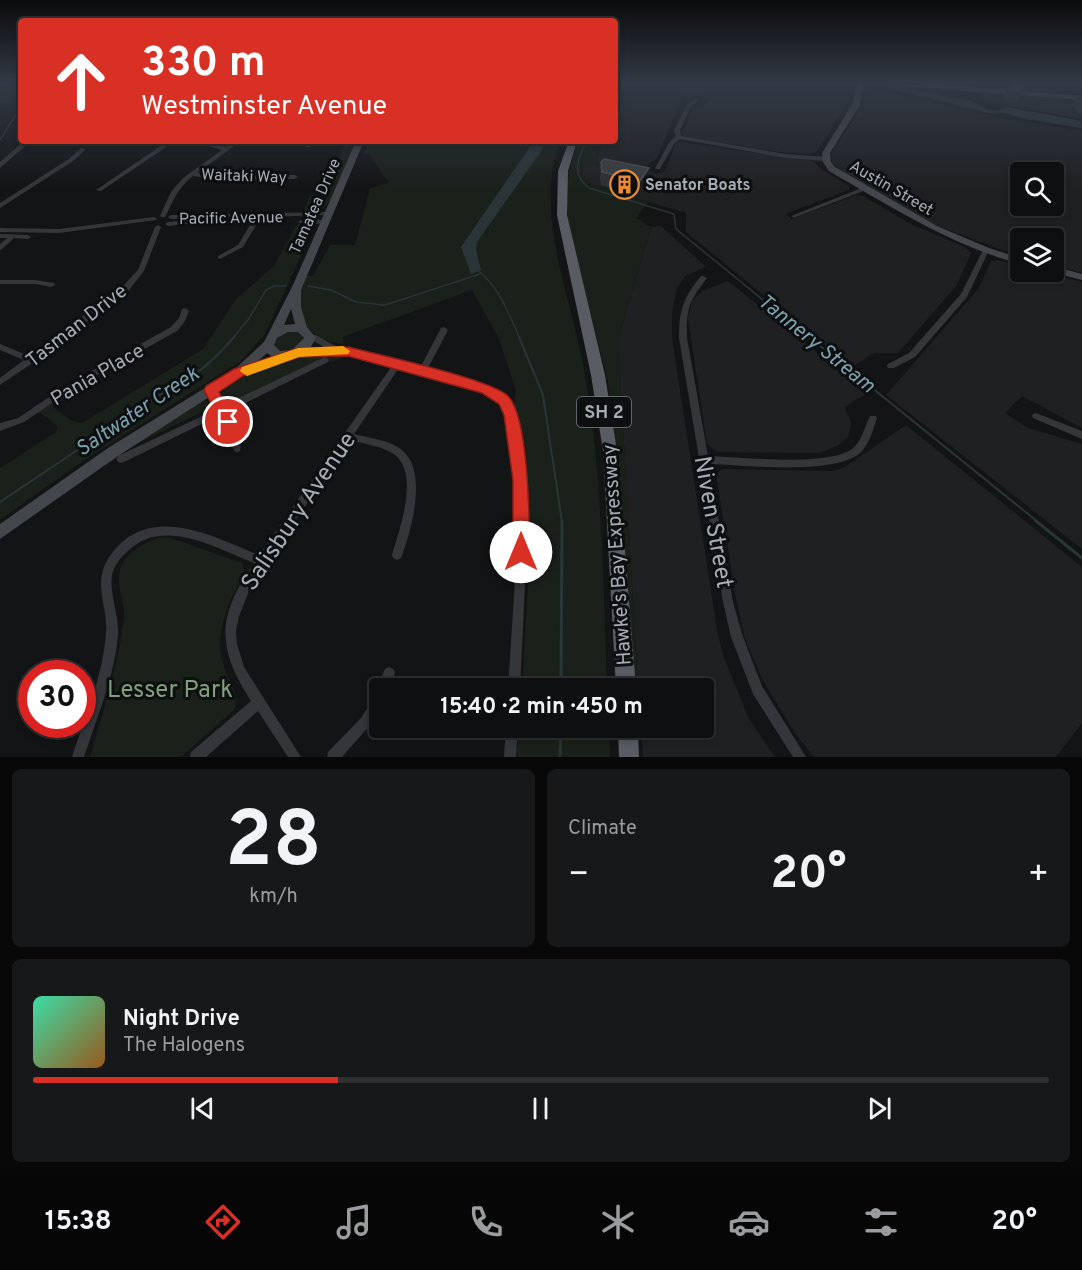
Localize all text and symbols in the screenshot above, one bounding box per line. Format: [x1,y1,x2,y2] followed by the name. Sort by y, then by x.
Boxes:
[141,38,266,91] text: 330 m
[42,42,120,120] icon: ahead
[141,90,387,124] text: Westminster Avenue
[286,156,346,258] street label: Tamatea Drive
[845,157,937,221] street label: Austin Street
[1010,162,1064,282] map controls
[1010,162,1064,216] button: search
[201,166,287,188] street label: Waitaki Way
[608,168,640,200] building icon: Senator Boats
[645,176,751,196] place label: Senator Boats
[179,208,283,230] street label: Pacific Avenue
[1010,228,1064,282] button: layers
[21,279,133,374] street label: Tasman Drive
[752,288,881,400] water label: Tannery Stream
[46,338,150,413] street label: Pania Place
[71,361,205,463] water label: Saltwater Creek
[202,396,253,447] pin
[577,397,631,427] road number: SH 2
[211,405,244,438] icon: arrive
[236,427,364,597] street label: Salisbury Avenue
[597,443,639,666] street label: Hawke's Bay Expressway
[686,454,738,591] street label: Niven Street
[489,520,553,584] position arrow
[18,660,96,738] speed limit sign: 30
[107,676,233,706] park label: Lesser Park
[440,694,643,721] text: 15:40 · 2 min · 450 m
[225,795,322,894] text: 28
[568,816,637,842] text: Climate
[771,847,846,904] text: 20°
[568,855,589,897] text: −
[1028,855,1049,897] text: +
[249,884,298,910] text: km/h
[123,1006,240,1033] text: Night Drive
[123,1033,245,1059] text: The Halogens
[186,1092,219,1125] icon: previous
[524,1092,557,1125] icon: pause
[863,1092,896,1125] icon: next
[202,1201,244,1243] icon: directions
[333,1201,375,1243] icon: music
[465,1201,507,1243] icon: phone
[597,1201,639,1243] icon: climate
[728,1201,770,1243] icon: car
[860,1201,902,1243] icon: filters
[45,1205,112,1239] text: 15:38
[992,1205,1037,1239] text: 20°

